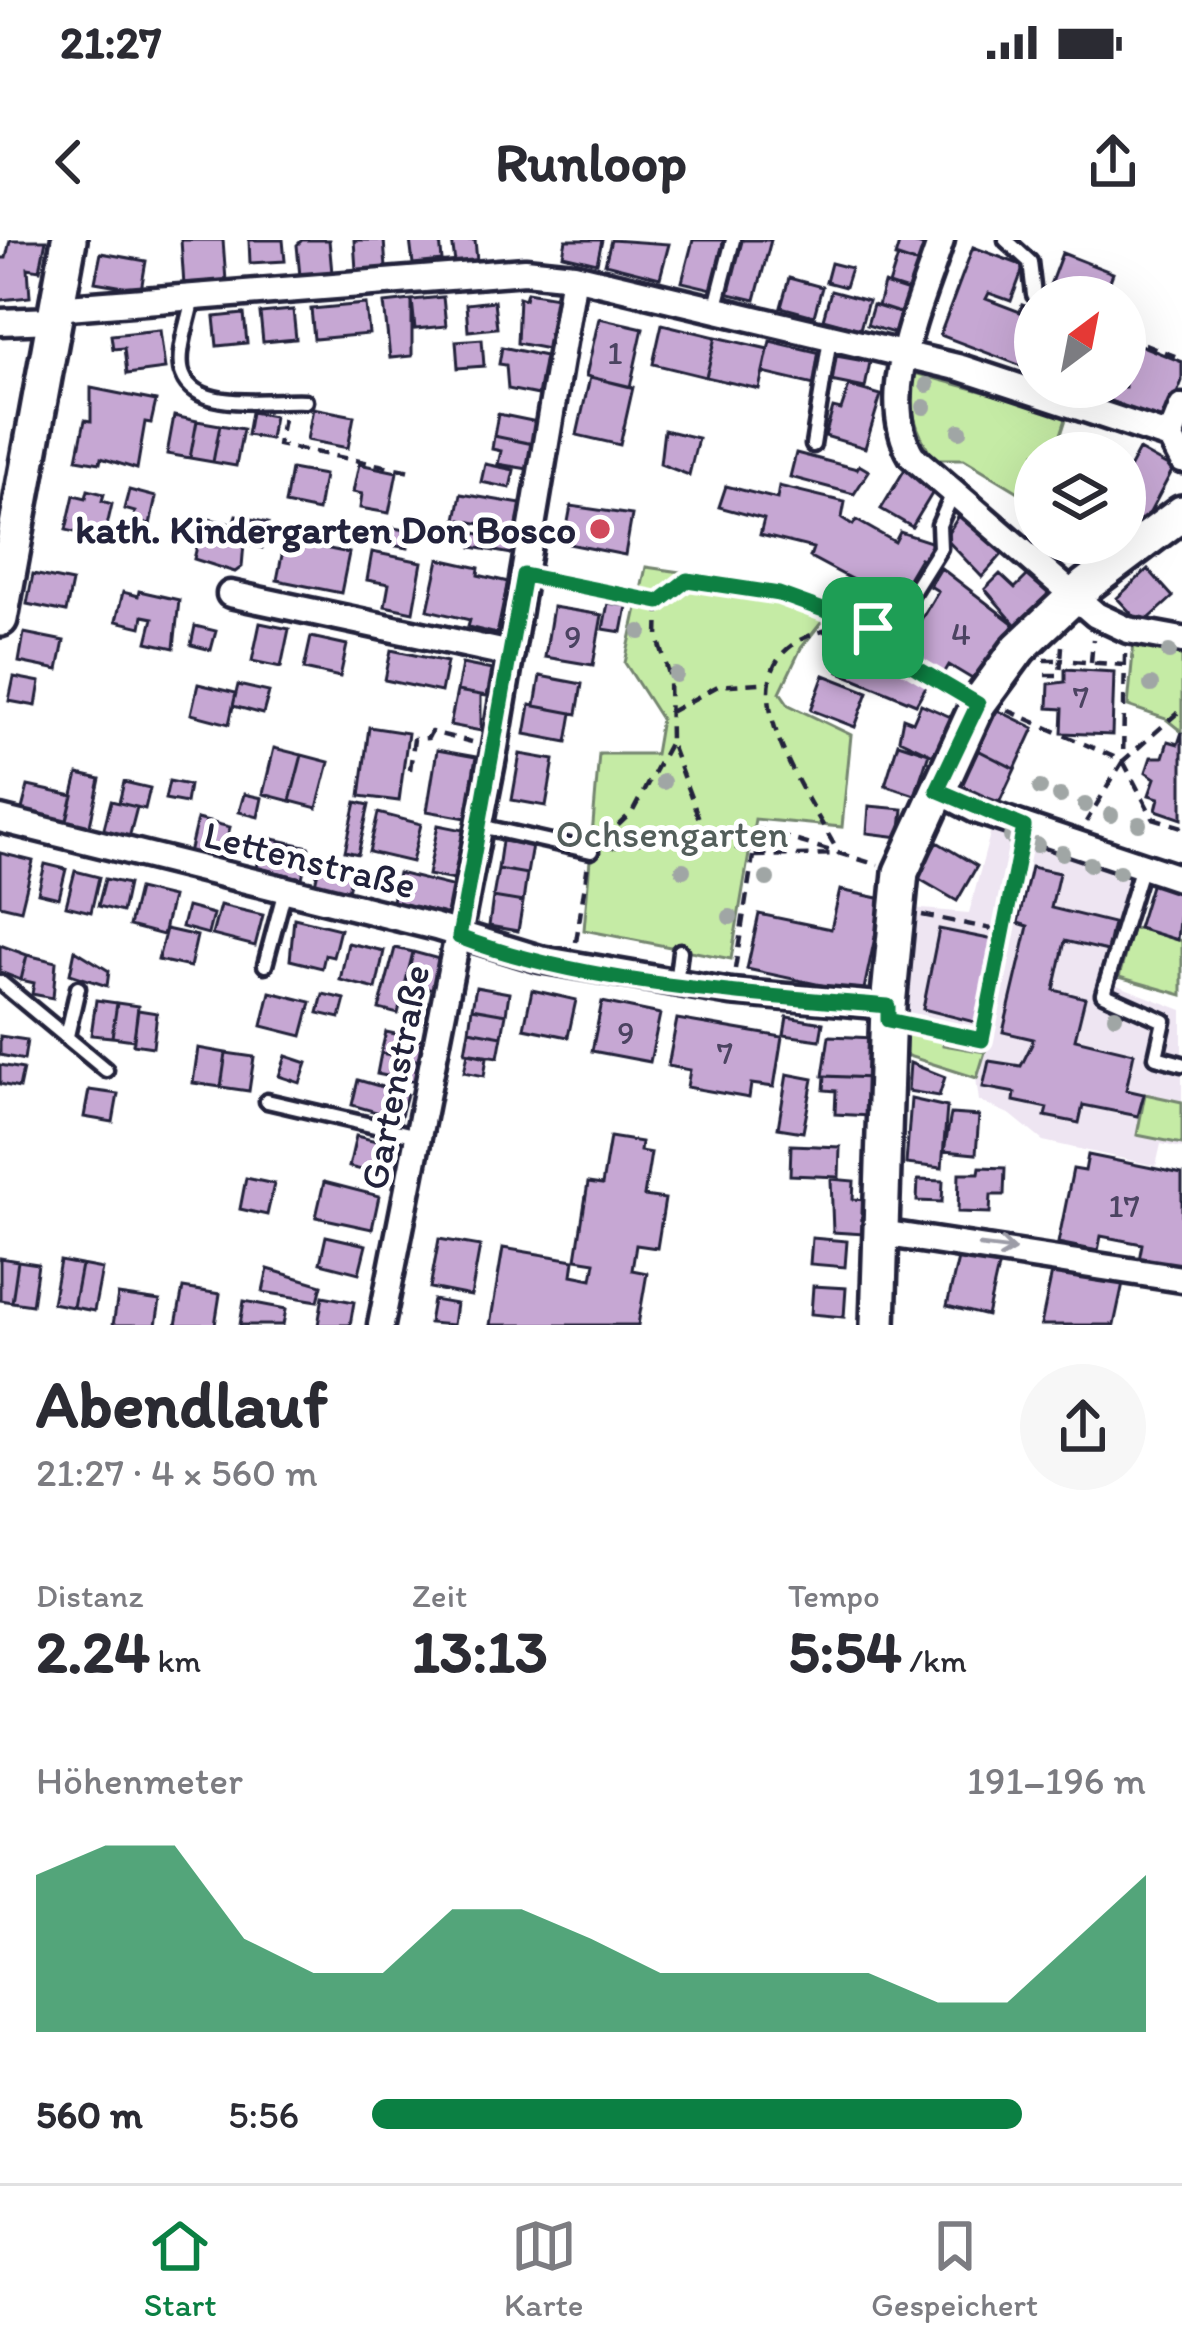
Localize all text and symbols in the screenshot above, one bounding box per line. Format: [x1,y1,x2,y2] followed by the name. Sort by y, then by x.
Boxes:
[60,15,162,69] text: 21:27
[36,129,102,195] icon: back
[1080,129,1146,195] icon: share
[495,130,687,195] text: Runloop
[1014,276,1146,408] north arrow
[1014,276,1146,564] map controls
[607,333,623,372] house number: 1
[1014,432,1146,564] button: layers
[75,506,576,553] place label: kath. Kindergarten Don Bosco
[587,516,613,542] marker: kath. Kindergarten Don Bosco
[822,577,924,679] pin
[840,595,906,661] icon: arrive
[951,614,971,653] house number: 4
[564,617,582,656] house number: 9
[1073,677,1089,716] house number: 7
[199,810,421,909] street label: Lettenstraße
[555,810,789,857] park label: Ochsengarten
[350,961,439,1194] street label: Gartenstraße
[617,1013,635,1052] house number: 9
[717,1033,733,1072] house number: 7
[1108,1186,1140,1225] house number: 17
[977,1238,1016,1260] one-way arrow
[36,1364,328,1444] text: Abendlauf
[1020,1364,1146,1490] button: share
[36,1449,318,1496] text: 21:27 · 4 × 560 m
[36,1576,144,1615] text: Distanz
[412,1576,467,1615] text: Zeit
[788,1576,880,1615] text: Tempo
[36,1615,150,1687] text: 2.24
[412,1615,548,1687] text: 13:13
[788,1615,902,1687] text: 5:54
[150,1641,201,1680] text: km
[902,1641,967,1680] text: /km
[36,1757,243,1804] text: Höhenmeter
[967,1757,1146,1804] text: 191–196 m
[36,2091,143,2138] text: 560 m
[228,2091,299,2138] text: 5:56
[144,2213,217,2324] tab: Start
[504,2213,584,2324] tab: Karte
[871,2213,1038,2324] tab: Gespeichert

